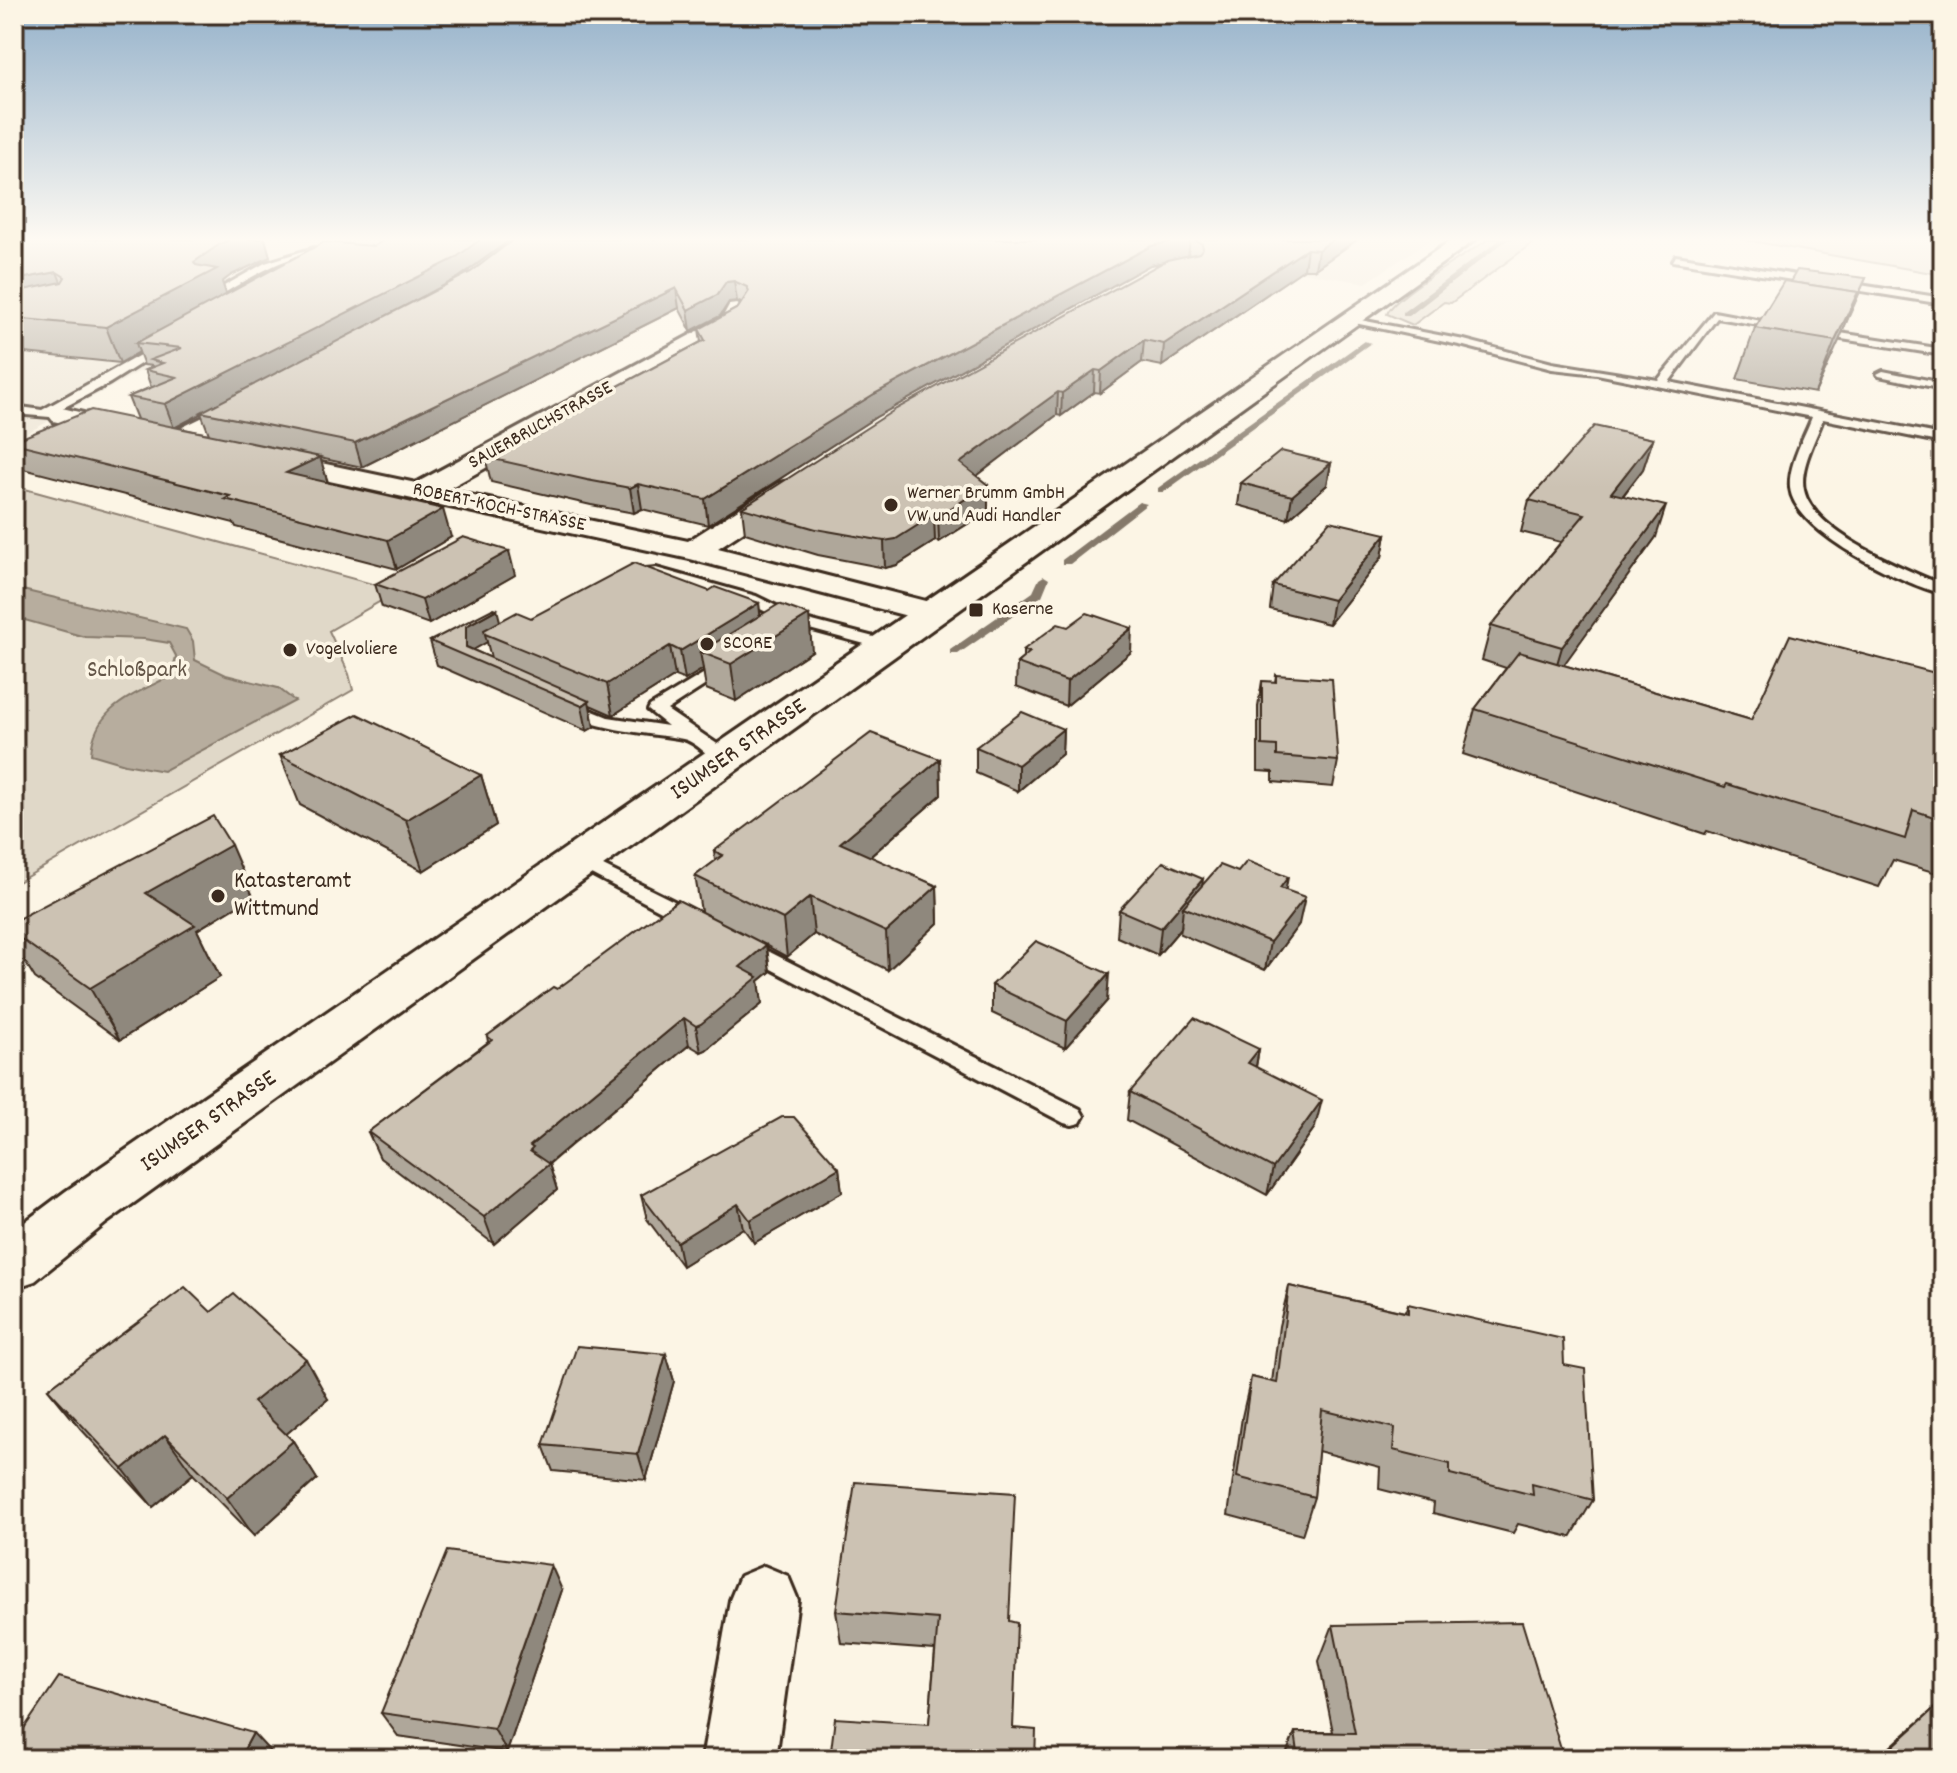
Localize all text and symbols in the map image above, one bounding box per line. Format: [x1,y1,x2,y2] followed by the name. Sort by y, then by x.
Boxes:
[464,375,618,477] street label: SAUERBRUCHSTRASSE
[410,476,588,540] street label: ROBERT-KOCH-STRASSE
[907,480,1065,531] place label: Werner Brumm GmbH VW und Audi Handler
[882,496,900,514] marker: Werner Brumm GmbH VW und Audi Handler
[992,596,1054,624] place label: Kaserne
[967,601,985,619] marker: Kaserne
[723,630,772,658] place label: SCORE
[698,635,716,653] marker: SCORE
[306,636,398,664] place label: Vogelvoliere
[281,641,299,659] marker: Vogelvoliere
[87,654,187,688] park label: Schloßpark
[664,690,814,810] street label: ISUMSER STRASSE
[234,865,352,927] place label: Katasteramt Wittmund
[209,887,227,905] marker: Katasteramt Wittmund
[134,1062,284,1182] street label: ISUMSER STRASSE

